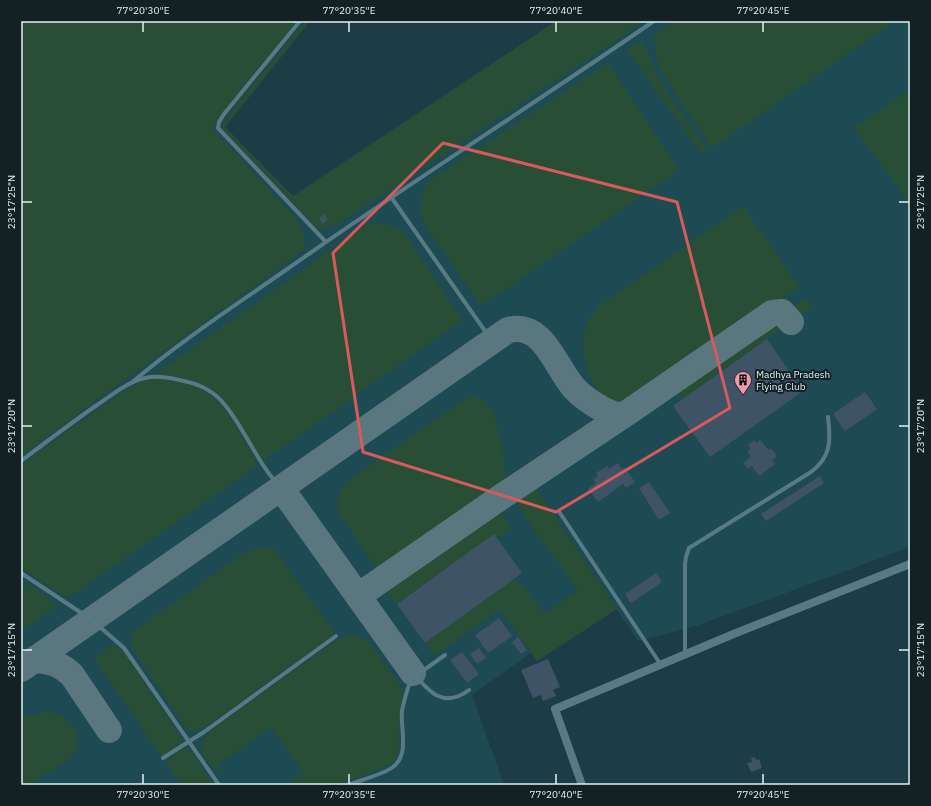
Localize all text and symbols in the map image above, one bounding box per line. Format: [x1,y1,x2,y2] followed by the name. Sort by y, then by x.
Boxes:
[116,4,170,17] text: 77°20'30"E
[322,4,376,17] text: 77°20'35"E
[529,4,583,17] text: 77°20'40"E
[736,4,790,17] text: 77°20'45"E
[5,175,18,229] text: 23°17'25"N
[914,175,927,229] text: 23°17'25"N
[756,368,830,393] place label: Madhya Pradesh Flying Club
[733,370,753,395] building icon: Madhya Pradesh Flying Club
[5,399,18,453] text: 23°17'20"N
[914,399,927,453] text: 23°17'20"N
[5,623,18,677] text: 23°17'15"N
[914,623,927,677] text: 23°17'15"N
[116,788,170,801] text: 77°20'30"E
[322,788,376,801] text: 77°20'35"E
[529,788,583,801] text: 77°20'40"E
[736,788,790,801] text: 77°20'45"E

